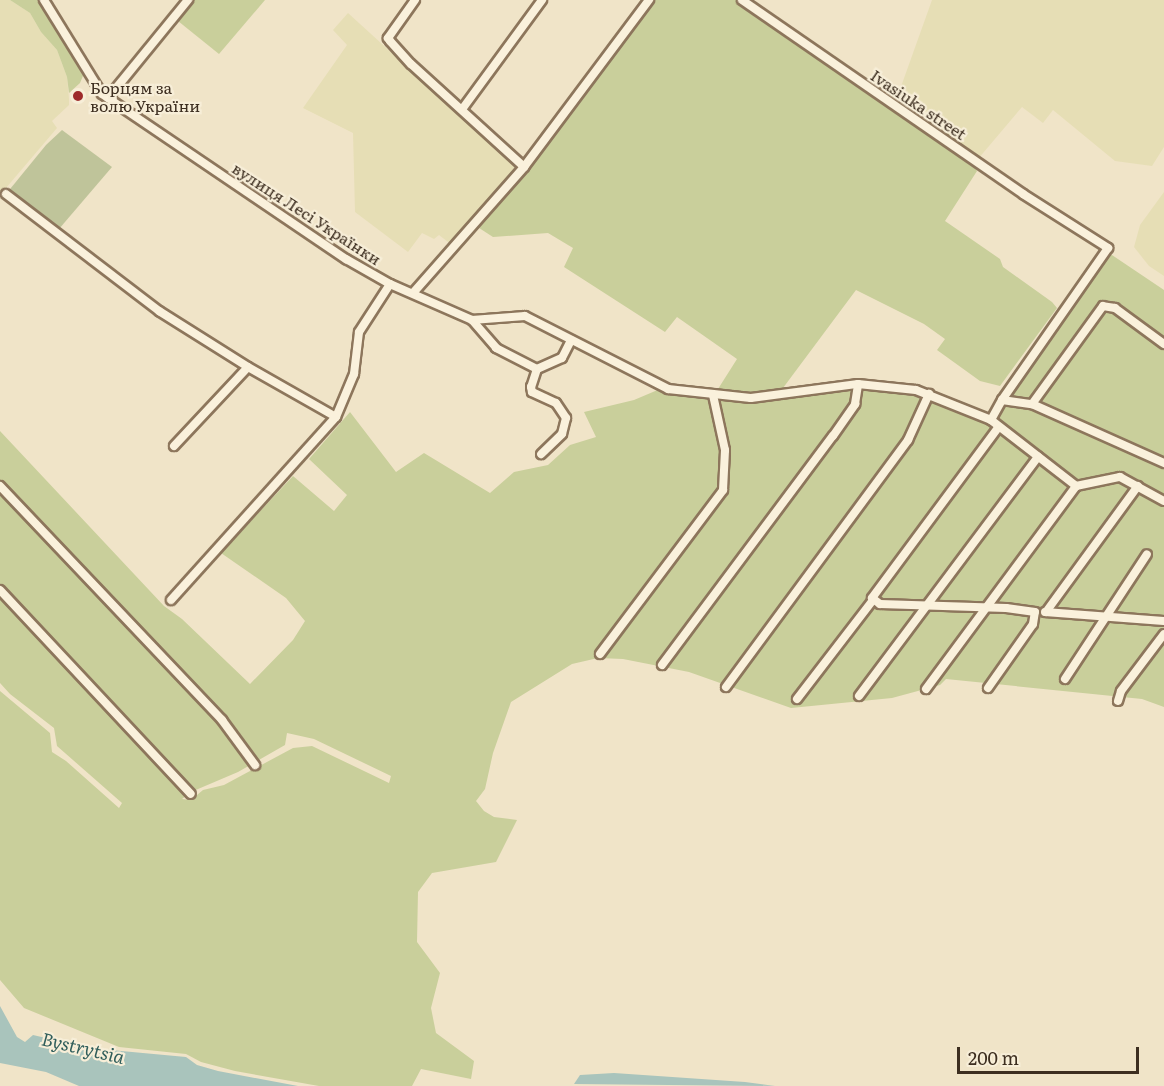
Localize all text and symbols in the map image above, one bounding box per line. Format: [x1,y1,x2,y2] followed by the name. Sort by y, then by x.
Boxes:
[867,65,971,143] street label: Ivasiuka street
[90,77,200,115] place label: Борцям за волю України
[71,89,85,103] marker: Борцям за волю України
[229,158,385,268] street label: вулиця Лесі Українки
[40,1028,126,1068] water label: Bystrytsia
[960,1035,1142,1073] scale bar
[968,1044,1019,1071] text: 200 m

